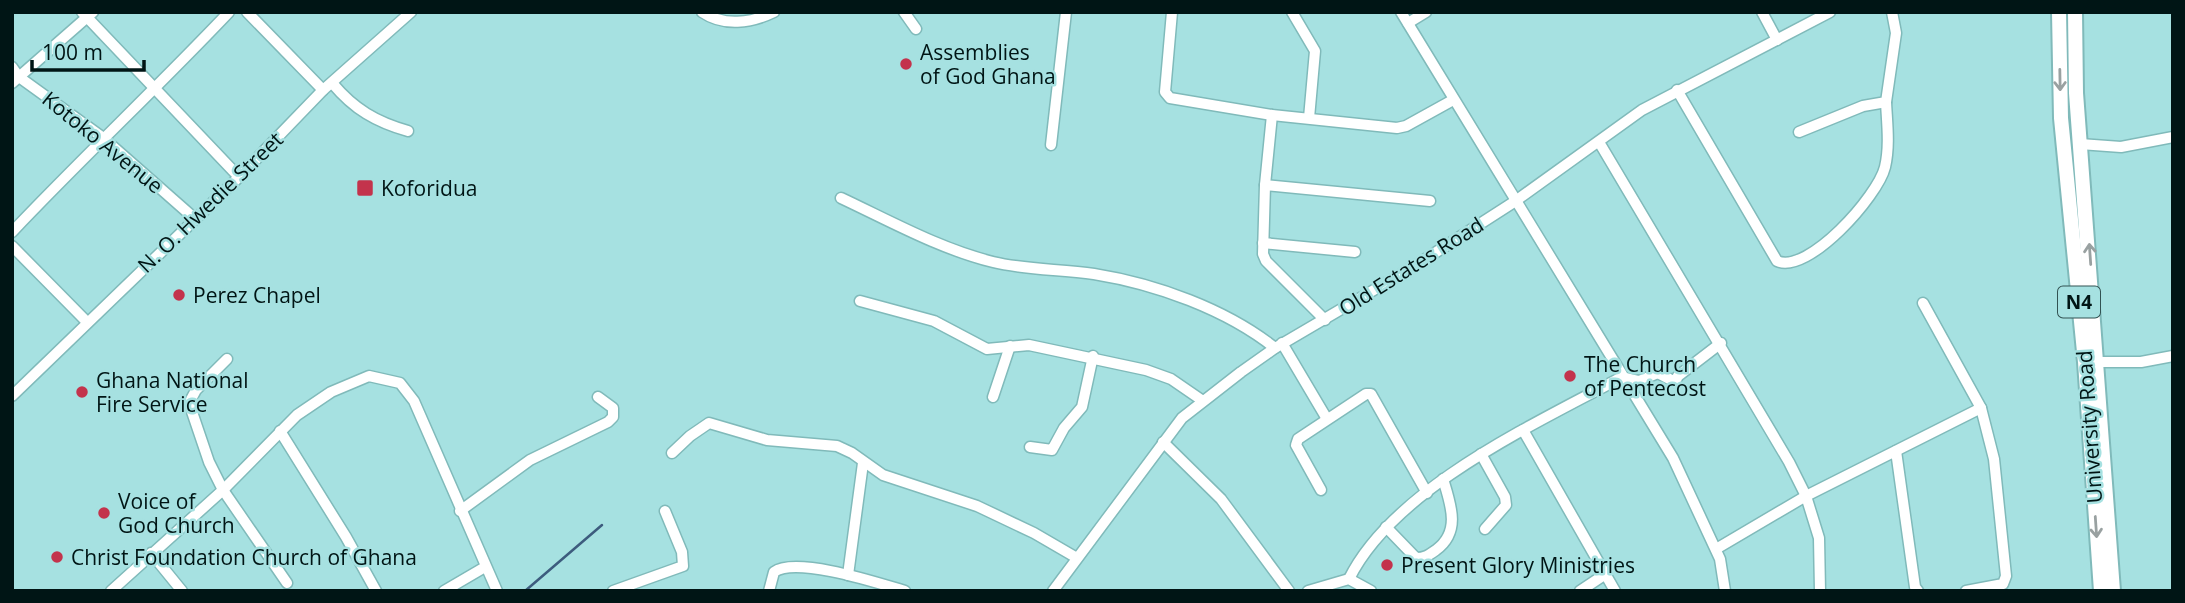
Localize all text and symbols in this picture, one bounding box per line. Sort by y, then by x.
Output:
scale bar [32,28,144,72]
text: 100 m [42,38,103,66]
place label: Assemblies of God Ghana [920,38,1056,90]
marker: Assemblies of God Ghana [898,56,914,72]
one-way arrow [2053,69,2067,92]
street label: Kotoko Avenue [37,85,169,199]
street label: N. O. Hwedie Street [131,125,289,279]
place label: Koforidua [381,174,477,202]
marker: Koforidua [355,178,375,198]
street label: Old Estates Road [1333,210,1489,322]
one-way arrow [2083,243,2096,266]
place label: Perez Chapel [193,281,321,309]
road number: N4 [2058,286,2100,318]
marker: Perez Chapel [171,287,187,303]
place label: The Church of Pentecost [1584,350,1706,402]
street label: University Road [2070,350,2108,504]
place label: Ghana National Fire Service [96,366,249,418]
marker: The Church of Pentecost [1562,368,1578,384]
marker: Ghana National Fire Service [74,384,90,400]
place label: Voice of God Church [118,487,235,539]
marker: Voice of God Church [96,505,112,521]
one-way arrow [2090,515,2103,538]
place label: Christ Foundation Church of Ghana [71,543,417,571]
marker: Christ Foundation Church of Ghana [49,549,65,565]
place label: Present Glory Ministries [1401,551,1635,579]
marker: Present Glory Ministries [1379,557,1395,573]

